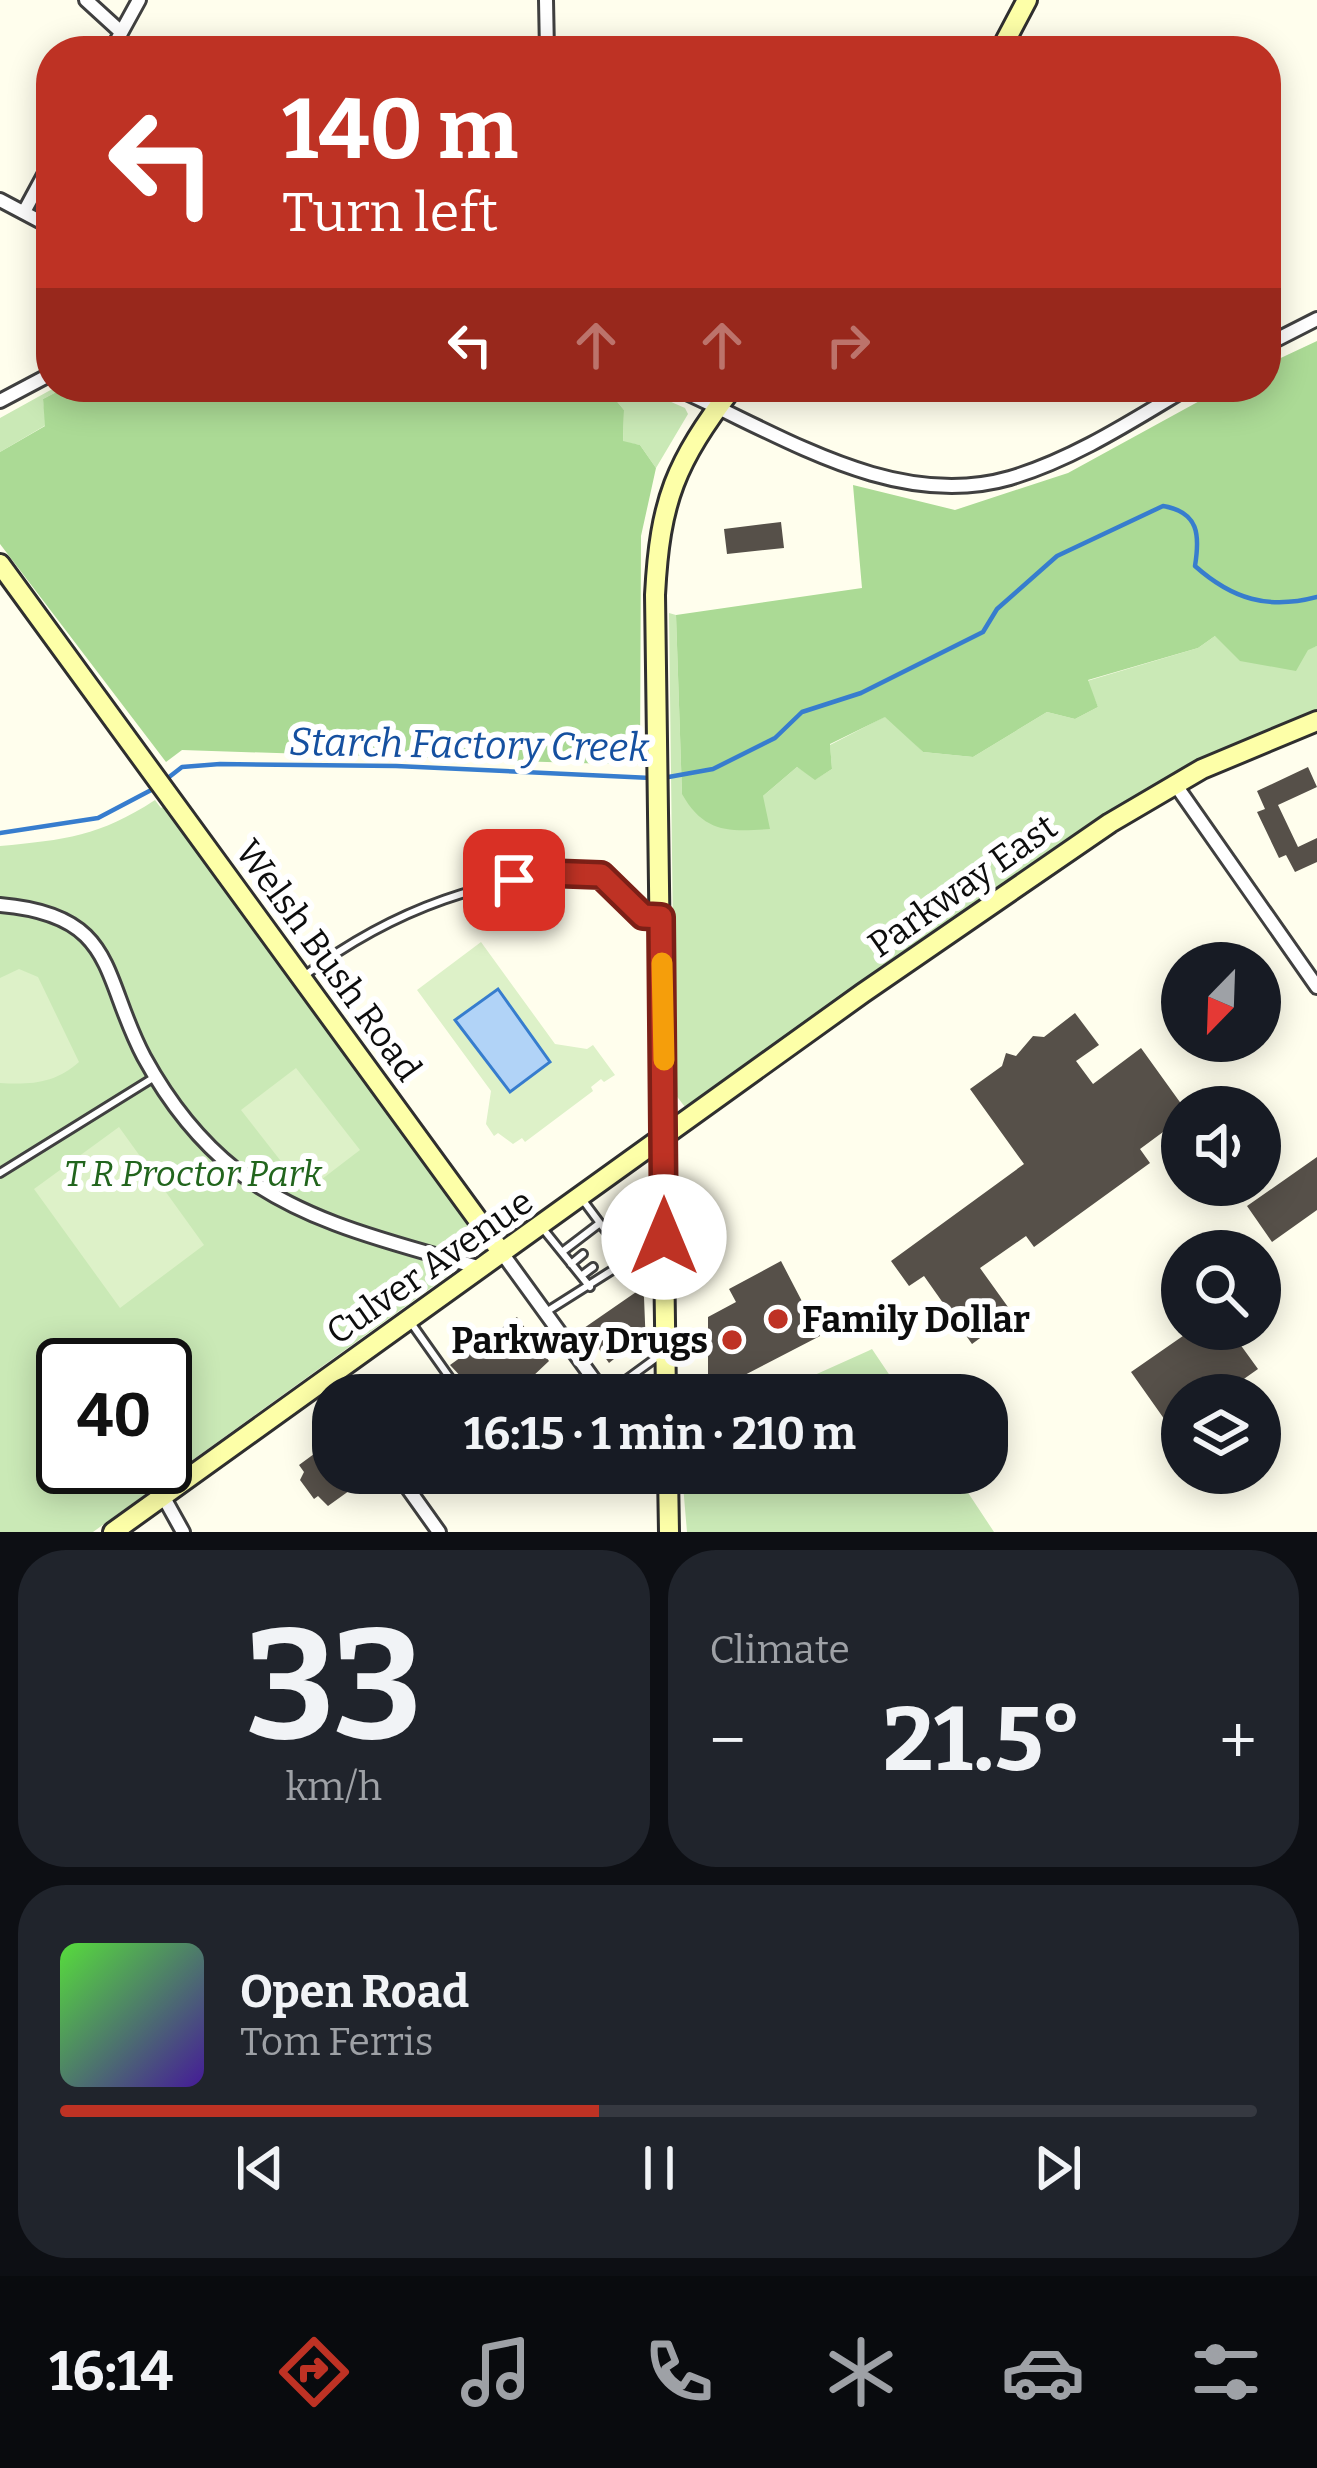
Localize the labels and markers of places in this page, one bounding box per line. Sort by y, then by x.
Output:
pin [463,829,565,931]
place label: Family Dollar [802,1298,1030,1342]
marker: Family Dollar [765,1306,791,1332]
place label: Parkway Drugs [451,1319,708,1363]
marker: Parkway Drugs [719,1327,745,1353]

